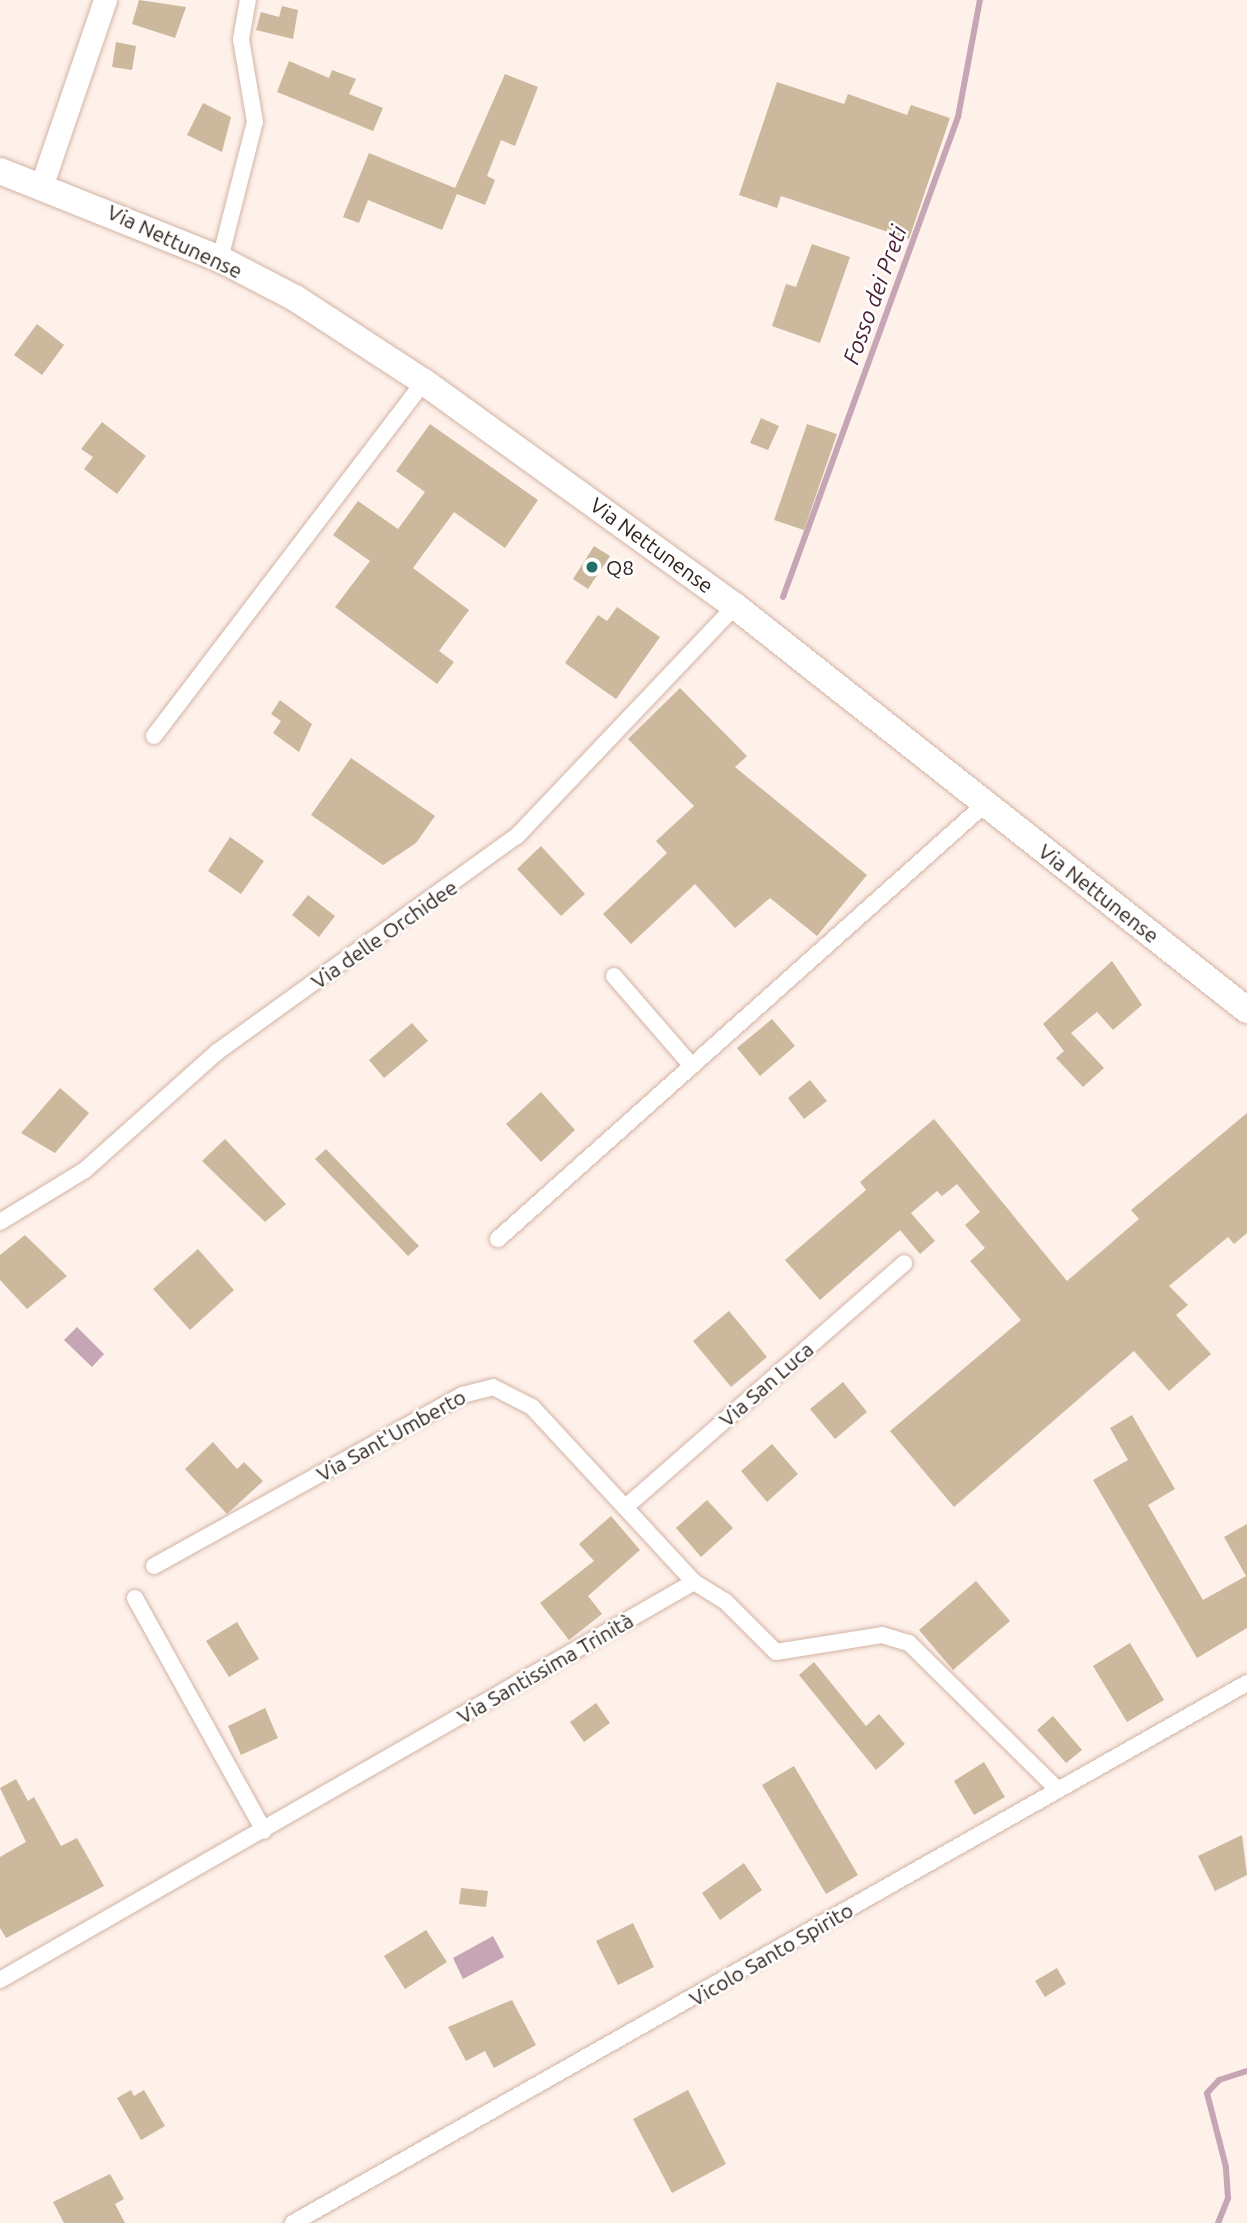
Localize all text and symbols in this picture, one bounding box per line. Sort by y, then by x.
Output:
street label: Via Nettunense [103,199,247,283]
water label: Fosso dei Preti [837,222,913,368]
street label: Via Nettunense [586,492,718,598]
place label: Q8 [606,554,634,580]
marker: Q8 [584,559,600,575]
street label: Via Nettunense [1034,838,1164,948]
street label: Via delle Orchidee [306,874,462,994]
street label: Via San Luca [714,1336,818,1432]
street label: Via Sant'Umberto [312,1384,470,1486]
street label: Via Santissima Trinità [453,1607,637,1729]
street label: Vicolo Santo Spirito [685,1897,857,2011]

